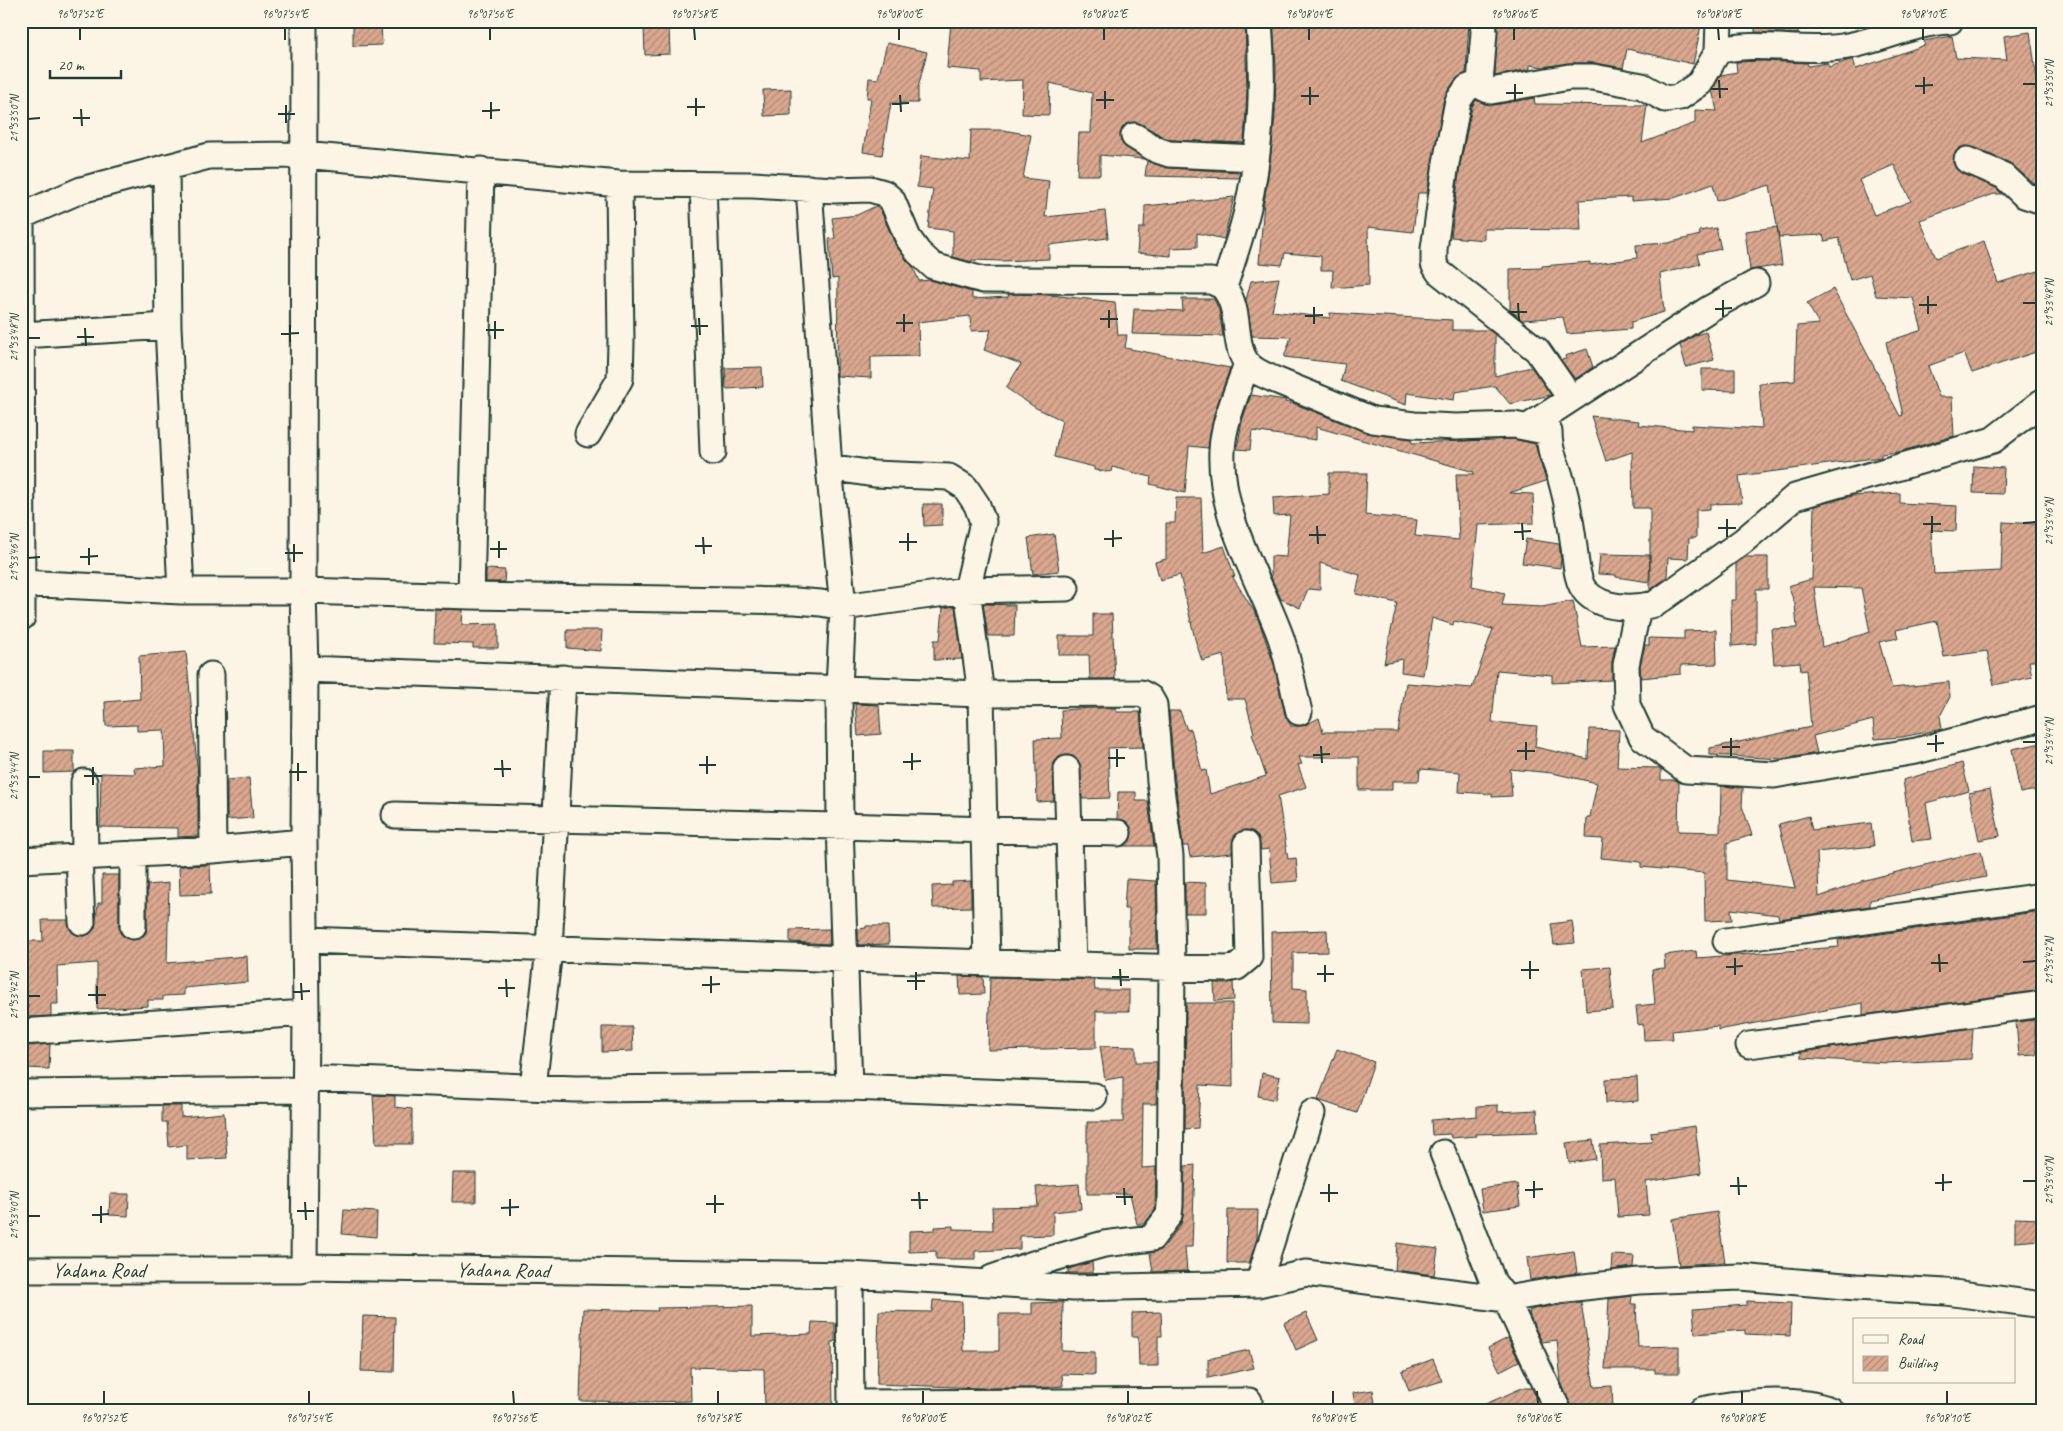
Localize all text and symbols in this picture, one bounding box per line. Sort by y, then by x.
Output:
text: 96°07'52"E [57,6,105,22]
text: 96°07'54"E [262,6,310,22]
text: 96°07'56"E [467,6,515,22]
text: 96°07'58"E [671,6,719,22]
text: 96°08'00"E [876,6,924,22]
text: 96°08'02"E [1081,6,1129,22]
text: 96°08'04"E [1286,6,1334,22]
text: 96°08'06"E [1491,6,1539,22]
text: 96°08'08"E [1695,6,1743,22]
text: 96°08'10"E [1900,6,1948,22]
scale bar [50,48,121,80]
text: 20 m [58,56,85,75]
text: 21°53'50"N [2041,59,2057,108]
text: 21°53'50"N [6,94,22,143]
text: 21°53'48"N [2041,278,2057,327]
text: 21°53'48"N [6,313,22,362]
text: 21°53'46"N [2041,497,2057,546]
text: 21°53'46"N [6,533,22,582]
text: 21°53'44"N [2041,717,2057,766]
text: 21°53'44"N [6,752,22,801]
text: 21°53'42"N [2041,936,2057,985]
text: 21°53'42"N [6,971,22,1020]
text: 21°53'40"N [2041,1156,2057,1205]
text: 21°53'40"N [6,1191,22,1240]
street label: Yadana Road [456,1256,553,1284]
street label: Yadana Road [52,1257,148,1283]
legend [1853,1318,2016,1384]
text: Road [1898,1330,1925,1349]
text: Building [1898,1354,1938,1373]
text: 96°07'52"E [81,1410,129,1426]
text: 96°07'54"E [286,1410,334,1426]
text: 96°07'56"E [491,1410,539,1426]
text: 96°07'58"E [695,1410,743,1426]
text: 96°08'00"E [900,1410,948,1426]
text: 96°08'02"E [1105,1410,1153,1426]
text: 96°08'04"E [1310,1410,1358,1426]
text: 96°08'06"E [1515,1410,1563,1426]
text: 96°08'08"E [1719,1410,1767,1426]
text: 96°08'10"E [1924,1410,1972,1426]

